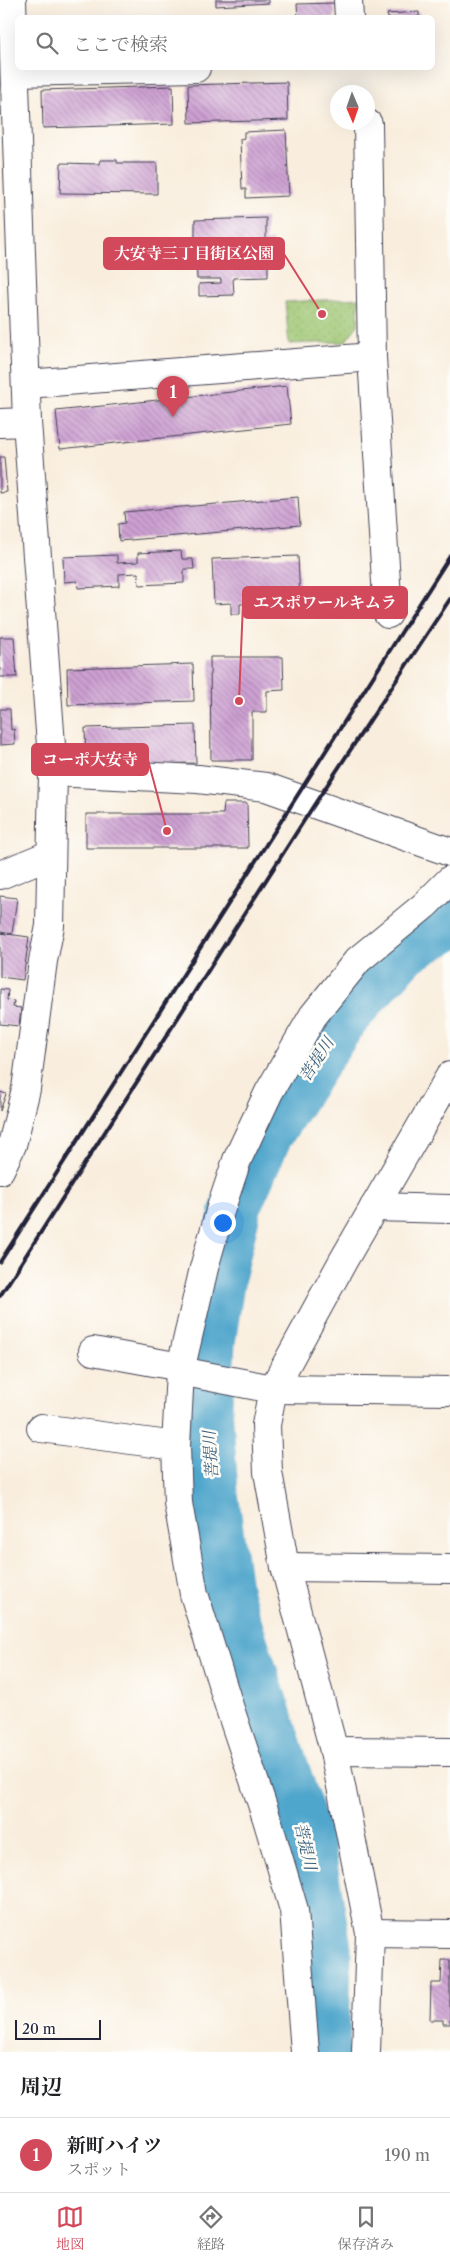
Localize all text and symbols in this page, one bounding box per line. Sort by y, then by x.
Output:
search box [15,15,435,70]
icon: search [33,29,61,57]
text: ここで検索 [73,33,168,56]
north arrow [330,85,375,130]
callout: 大安寺三丁目街区公園 [104,238,284,269]
text: 大安寺三丁目街区公園 [114,243,274,263]
pin: 1 [157,376,189,417]
callout: エスポワールキムラ [243,587,407,618]
text: エスポワールキムラ [253,592,397,612]
callout: コーポ大安寺 [32,744,148,775]
text: コーポ大安寺 [42,749,138,769]
water label: 菩提川 [295,1032,339,1085]
your location [210,1210,236,1236]
water label: 菩提川 [198,1428,222,1480]
water label: 菩提川 [291,1820,322,1874]
scale bar [15,2017,101,2040]
text: 20 m [22,2020,56,2038]
text: 周辺 [20,2074,62,2099]
text: 新町ハイツ [67,2134,162,2157]
text: 1 [32,2145,40,2165]
text: 190 m [385,2145,430,2165]
text: スポット [67,2159,131,2179]
tab: 地図 [56,2203,84,2253]
tab: 経路 [197,2203,225,2253]
tab: 保存済み [338,2203,394,2253]

